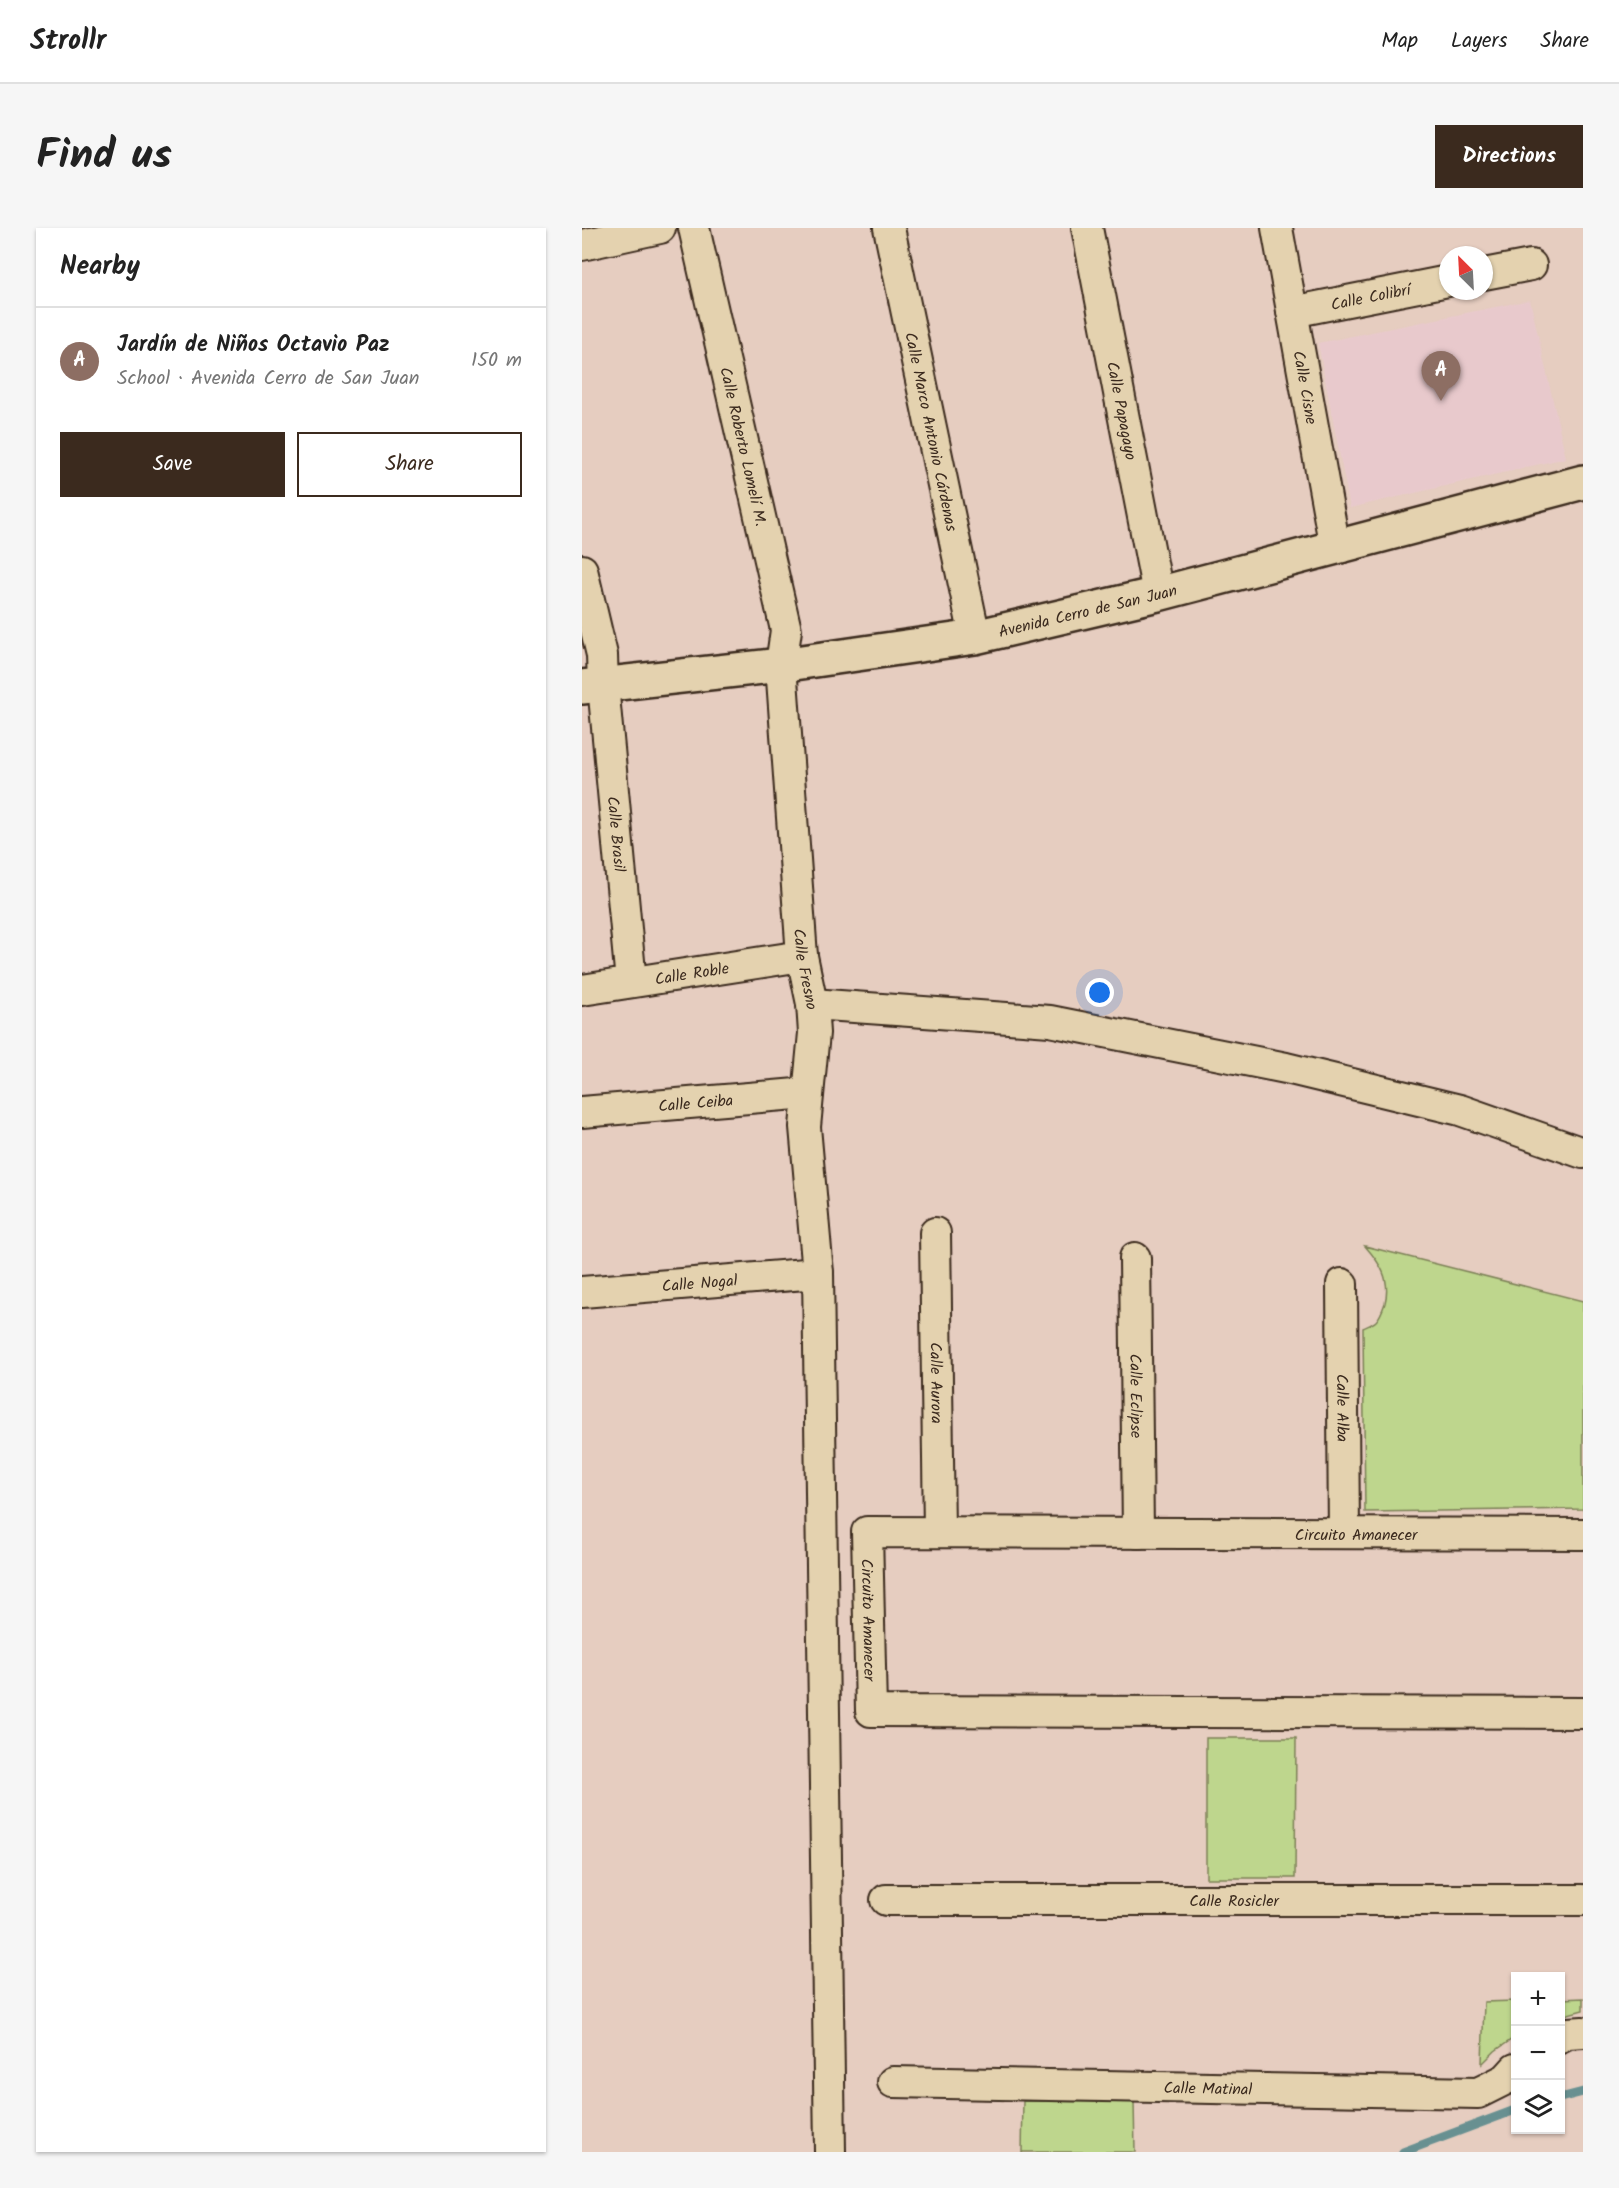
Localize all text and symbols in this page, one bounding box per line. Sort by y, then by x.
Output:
text: Strollr [30,19,106,64]
text: Map [1381,25,1418,58]
text: Layers [1451,25,1507,58]
text: Share [1540,25,1589,58]
text: Find us [36,123,172,190]
button: Directions [1435,125,1583,188]
text: Nearby [60,246,140,288]
north arrow [1439,246,1493,300]
street label: Calle Colibrí [1329,277,1415,318]
text: Jardín de Niños Octavio Paz [117,328,390,363]
street label: Calle Marco Antonio Cárdenas [897,330,963,534]
text: A [73,345,86,377]
text: 150 m [471,345,522,377]
street label: Calle Cisne [1285,349,1323,427]
pin: A [1422,352,1460,401]
street label: Calle Papagayo [1099,359,1143,462]
text: School · Avenida Cerro de San Juan [117,363,419,395]
street label: Calle Roberto Lomelí M. [712,365,773,529]
button: Save [60,432,285,497]
button: Share [297,432,522,497]
street label: Avenida Cerro de San Juan [996,578,1180,645]
street label: Calle Brasil [600,795,632,873]
street label: Calle Fresno [786,928,823,1010]
street label: Calle Roble [653,956,731,993]
your location [1085,978,1114,1007]
street label: Calle Ceiba [657,1088,734,1120]
street label: Calle Nogal [661,1269,739,1300]
street label: Calle Aurora [922,1342,949,1424]
street label: Calle Eclipse [1122,1354,1148,1438]
street label: Calle Alba [1329,1374,1354,1442]
street label: Circuito Amanecer [1295,1523,1419,1548]
street label: Circuito Amanecer [854,1558,881,1683]
street label: Calle Rosicler [1189,1889,1280,1914]
map controls [1511,1972,1565,2134]
button: + [1511,1972,1565,2026]
button: − [1511,2026,1565,2080]
street label: Calle Matinal [1163,2076,1253,2103]
button: layers [1511,2080,1565,2134]

